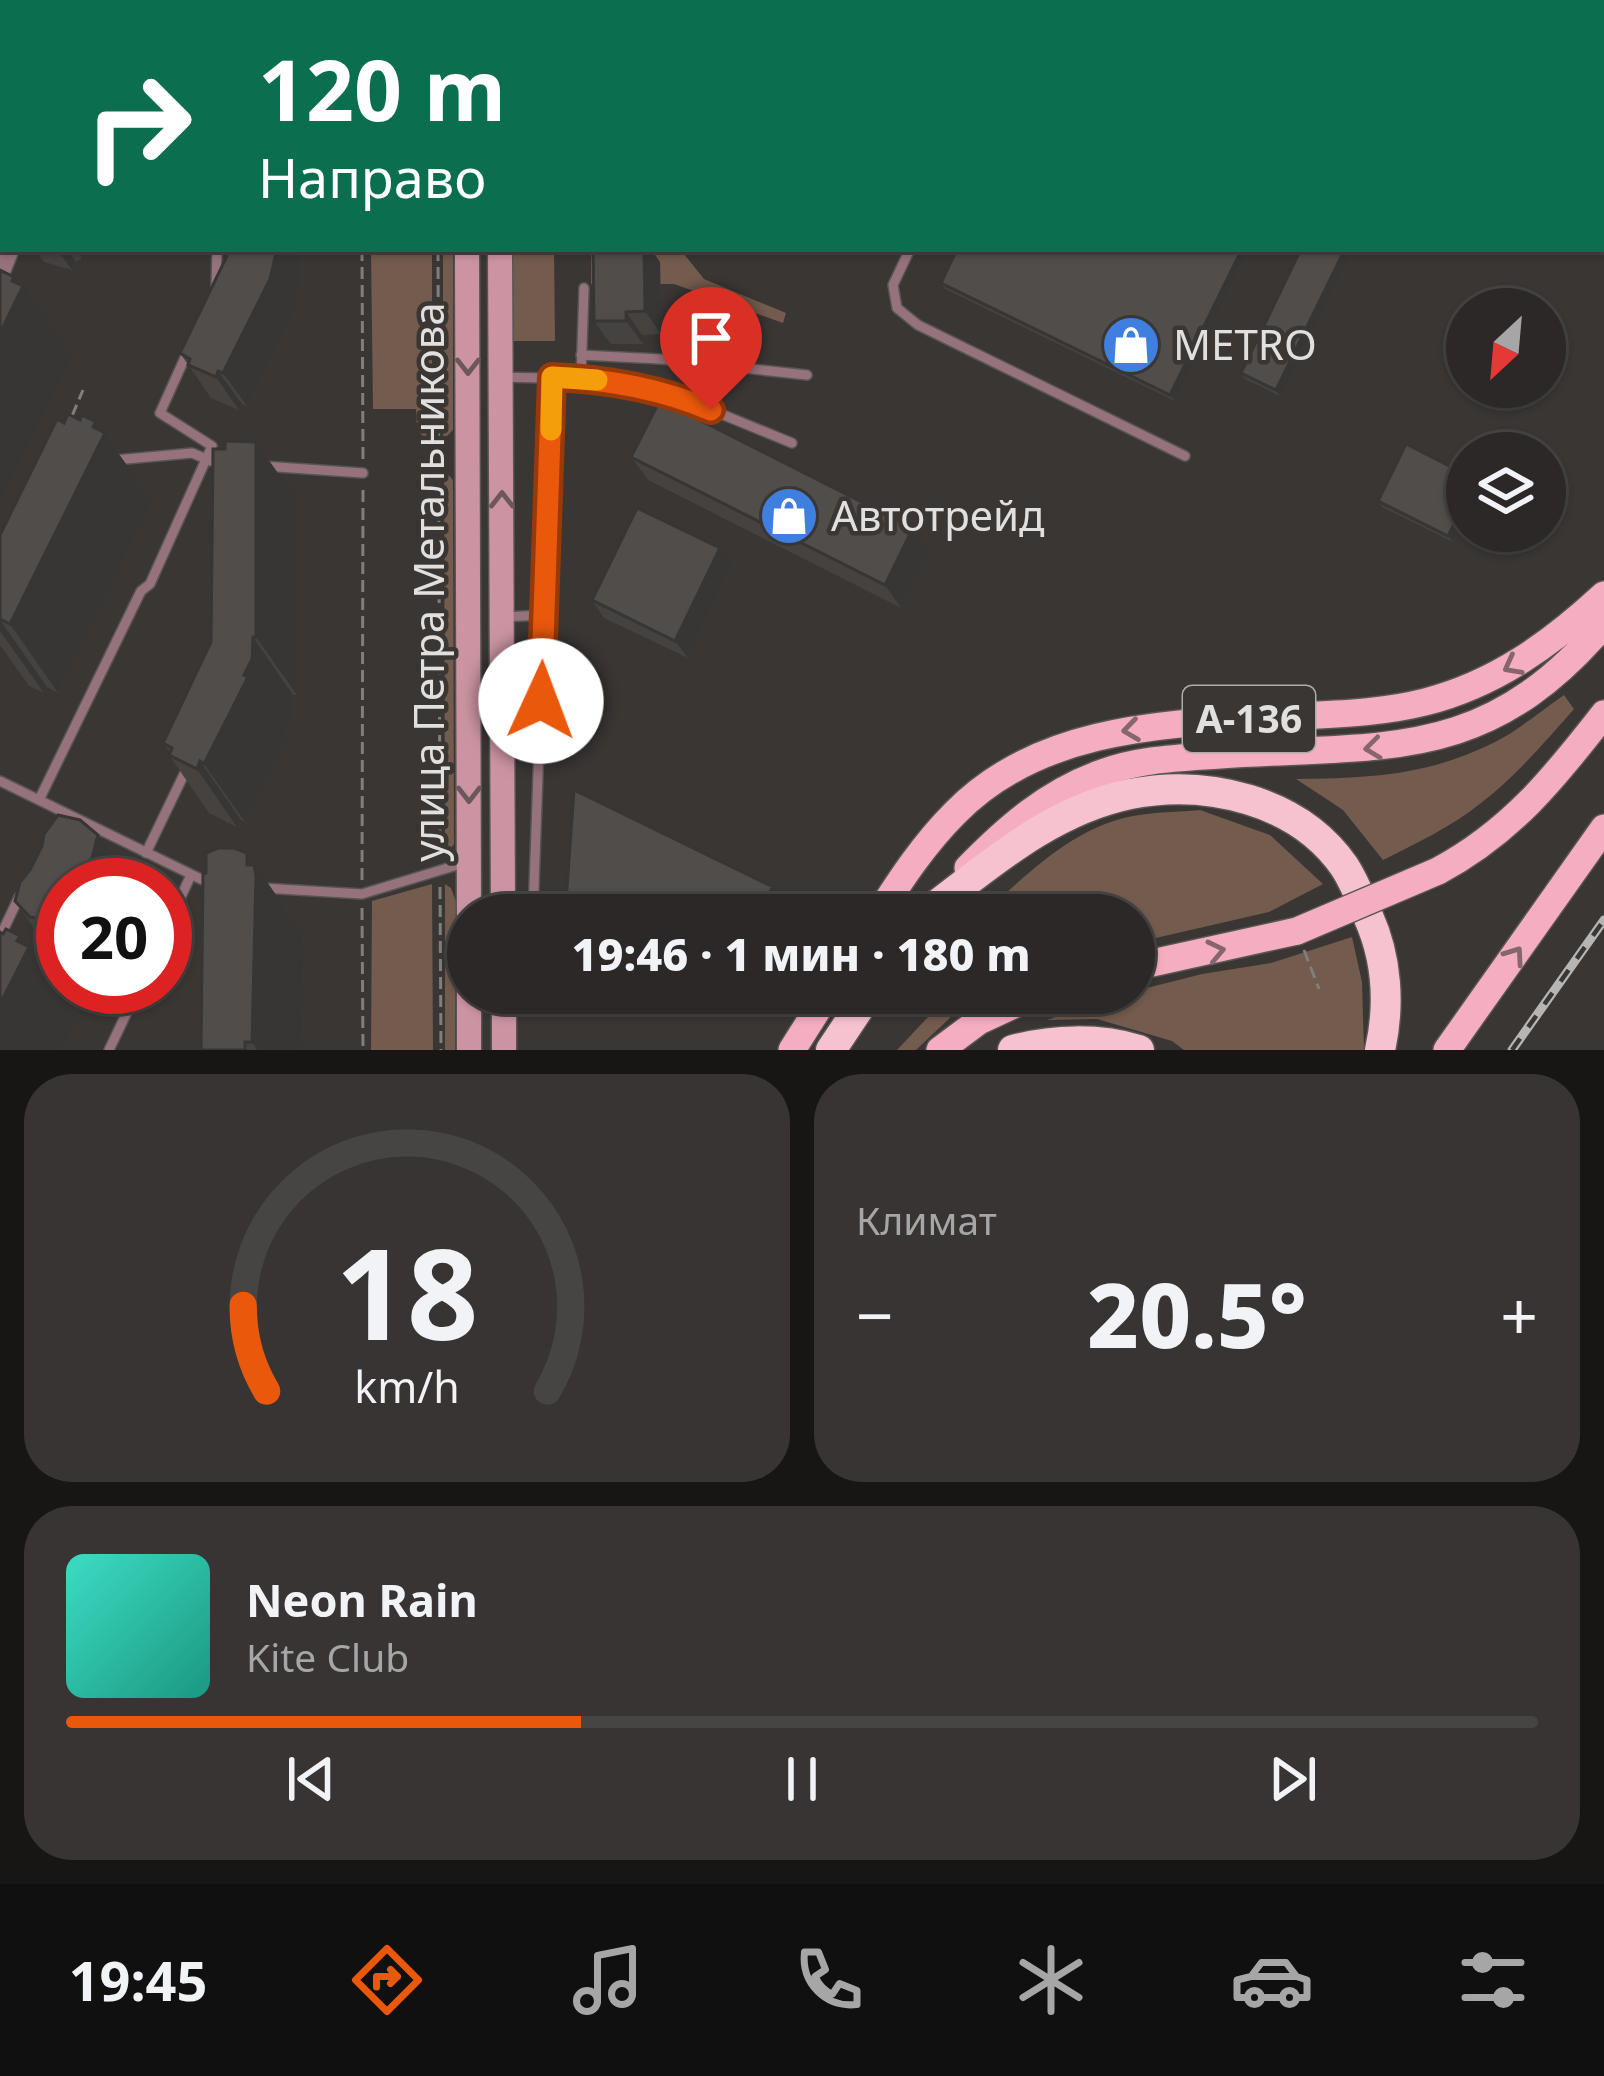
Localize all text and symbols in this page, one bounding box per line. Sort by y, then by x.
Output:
text: 120 m [258,31,506,146]
icon: right [60,48,216,204]
text: Направо [258,140,486,214]
pin [660,287,762,410]
north arrow [1446,288,1566,408]
map controls [1446,288,1566,552]
street label: улица Петра Метальникова [399,302,456,862]
icon: arrive [678,305,744,371]
shop icon: METRO [1100,314,1162,376]
place label: METRO [1173,315,1317,372]
one-way arrow [455,358,481,376]
button: layers [1446,432,1566,552]
shop icon: Автотрейд [758,485,820,547]
place label: Автотрейд [831,486,1045,543]
one-way arrow [489,490,515,508]
position arrow [478,638,604,764]
one-way arrow [1503,652,1524,675]
road number: А-136 [1183,686,1315,752]
one-way arrow [1121,716,1140,742]
one-way arrow [1364,735,1383,760]
one-way arrow [456,786,482,804]
speed limit sign: 20 [36,858,192,1014]
text: 19:46 · 1 мин · 180 m [571,923,1031,984]
one-way arrow [1205,939,1225,964]
one-way arrow [1501,946,1523,968]
text: Климат [856,1193,997,1246]
text: 18 [336,1207,478,1377]
text: 20.5° [1087,1252,1307,1374]
text: − [856,1269,894,1359]
text: + [1500,1269,1538,1359]
text: km/h [354,1357,460,1416]
text: Neon Rain [246,1569,478,1630]
text: Kite Club [246,1630,409,1683]
icon: previous [278,1746,344,1812]
icon: pause [769,1746,835,1812]
icon: next [1260,1746,1326,1812]
icon: directions [345,1938,429,2022]
icon: music [566,1938,650,2022]
icon: phone [787,1938,871,2022]
icon: climate [1009,1938,1093,2022]
icon: car [1230,1938,1314,2022]
icon: filters [1451,1938,1535,2022]
text: 19:45 [69,1943,207,2017]

